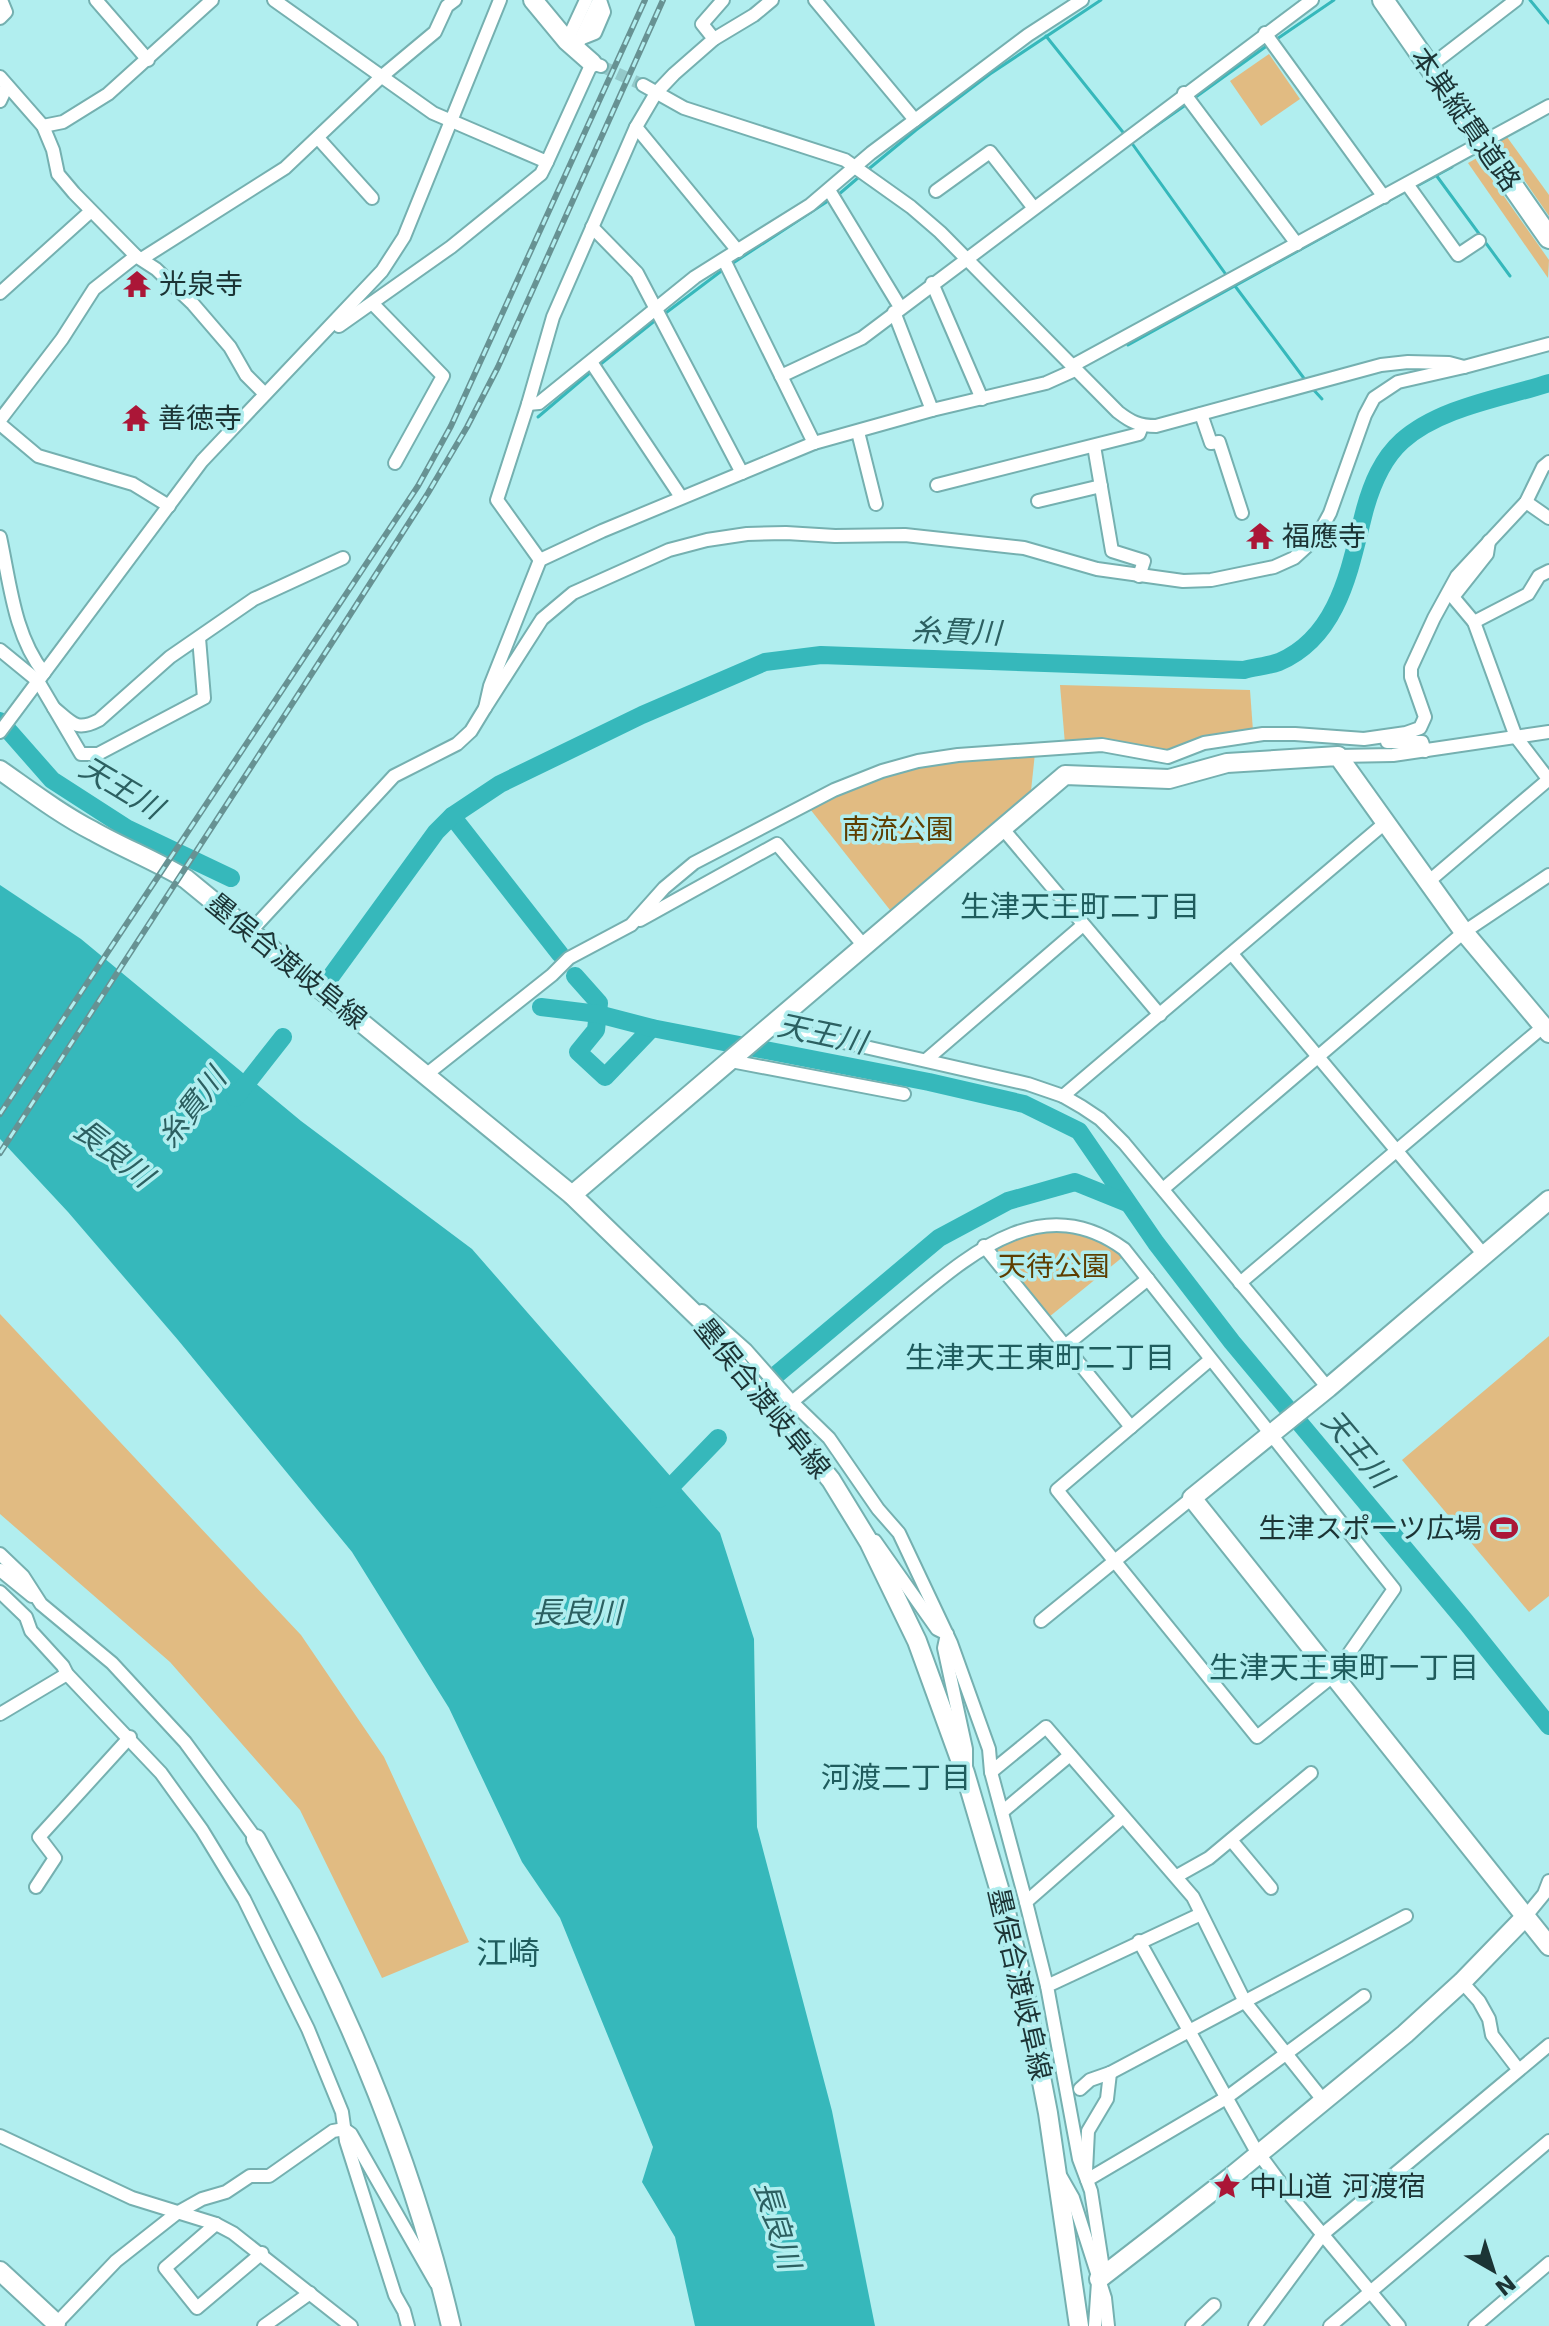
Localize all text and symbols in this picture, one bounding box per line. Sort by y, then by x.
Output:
street label: 本巣縦貫道路 [1404,41,1527,198]
place label: 光泉寺 [159,268,243,301]
temple icon: 光泉寺 [122,269,152,299]
place label: 善徳寺 [158,402,242,435]
temple icon: 善徳寺 [121,403,151,433]
place label: 福應寺 [1282,520,1366,553]
temple icon: 福應寺 [1245,521,1275,551]
water label: 糸貫川 [910,612,1005,651]
water label: 天王川 [74,749,171,827]
park label: 南流公園 [842,813,954,846]
street label: 墨俣合渡岐阜線 [200,887,373,1036]
district label: 生津天王町二丁目 [960,889,1200,924]
water label: 天王川 [774,1007,873,1061]
water label: 糸貫川 [150,1059,235,1154]
water label: 長良川 [67,1111,162,1196]
park label: 天待公園 [998,1250,1110,1283]
street label: 墨俣合渡岐阜線 [688,1312,837,1485]
district label: 生津天王東町二丁目 [905,1340,1175,1375]
water label: 天王川 [1315,1403,1402,1497]
place label: 生津スポーツ広場 [1259,1512,1482,1545]
sports icon: 生津スポーツ広場 [1489,1513,1519,1543]
water label: 長良川 [532,1595,625,1630]
district label: 生津天王東町一丁目 [1209,1650,1479,1685]
district label: 河渡二丁目 [821,1760,971,1795]
street label: 墨俣合渡岐阜線 [981,1885,1058,2083]
district label: 江崎 [476,1934,540,1972]
place label: 中山道 河渡宿 [1249,2170,1426,2203]
place icon: 中山道 河渡宿 [1212,2171,1242,2201]
water label: 長良川 [748,2177,808,2276]
north arrow [1453,2230,1533,2310]
text: N [1490,2270,1520,2301]

